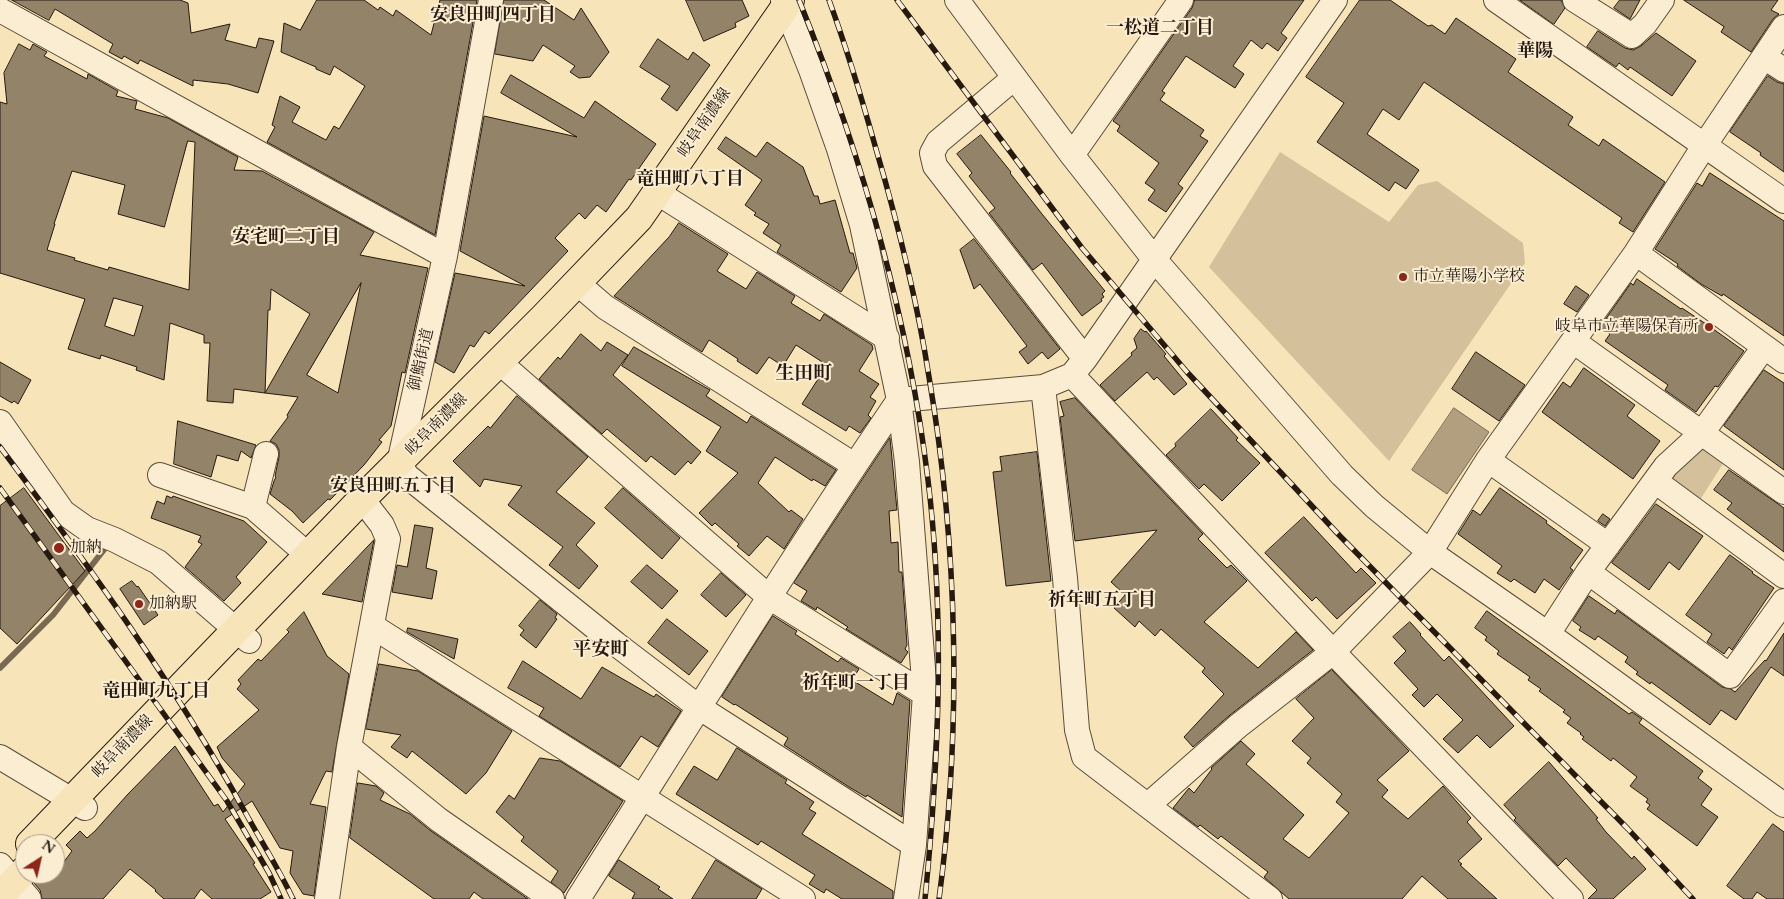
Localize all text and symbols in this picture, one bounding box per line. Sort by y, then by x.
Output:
district label: 安良田町四丁目 [430,5,556,27]
district label: 一松道二丁目 [1106,18,1214,40]
district label: 華陽 [1517,41,1553,63]
street label: 岐阜南濃線 [674,85,736,161]
district label: 竜田町八丁目 [636,169,744,191]
district label: 安宅町二丁目 [232,227,340,249]
place label: 市立華陽小学校 [1413,267,1525,287]
marker: 市立華陽小学校 [1397,271,1409,283]
place label: 岐阜市立華陽保育所 [1555,317,1699,337]
marker: 岐阜市立華陽保育所 [1703,321,1715,333]
street label: 御鮨街道 [405,327,439,393]
district label: 生田町 [776,364,832,386]
street label: 岐阜南濃線 [402,390,472,460]
district label: 安良田町五丁目 [330,476,456,498]
place label: 加納 [70,538,102,558]
marker: 加納 [52,541,66,555]
district label: 祈年町五丁目 [1048,590,1156,612]
place label: 加納駅 [149,594,197,614]
marker: 加納駅 [133,598,145,610]
district label: 平安町 [573,640,629,662]
district label: 祈年町一丁目 [802,673,910,695]
district label: 竜田町九丁目 [102,681,210,703]
street label: 岐阜南濃線 [88,712,158,782]
north arrow [15,834,65,884]
text: N [38,836,59,858]

